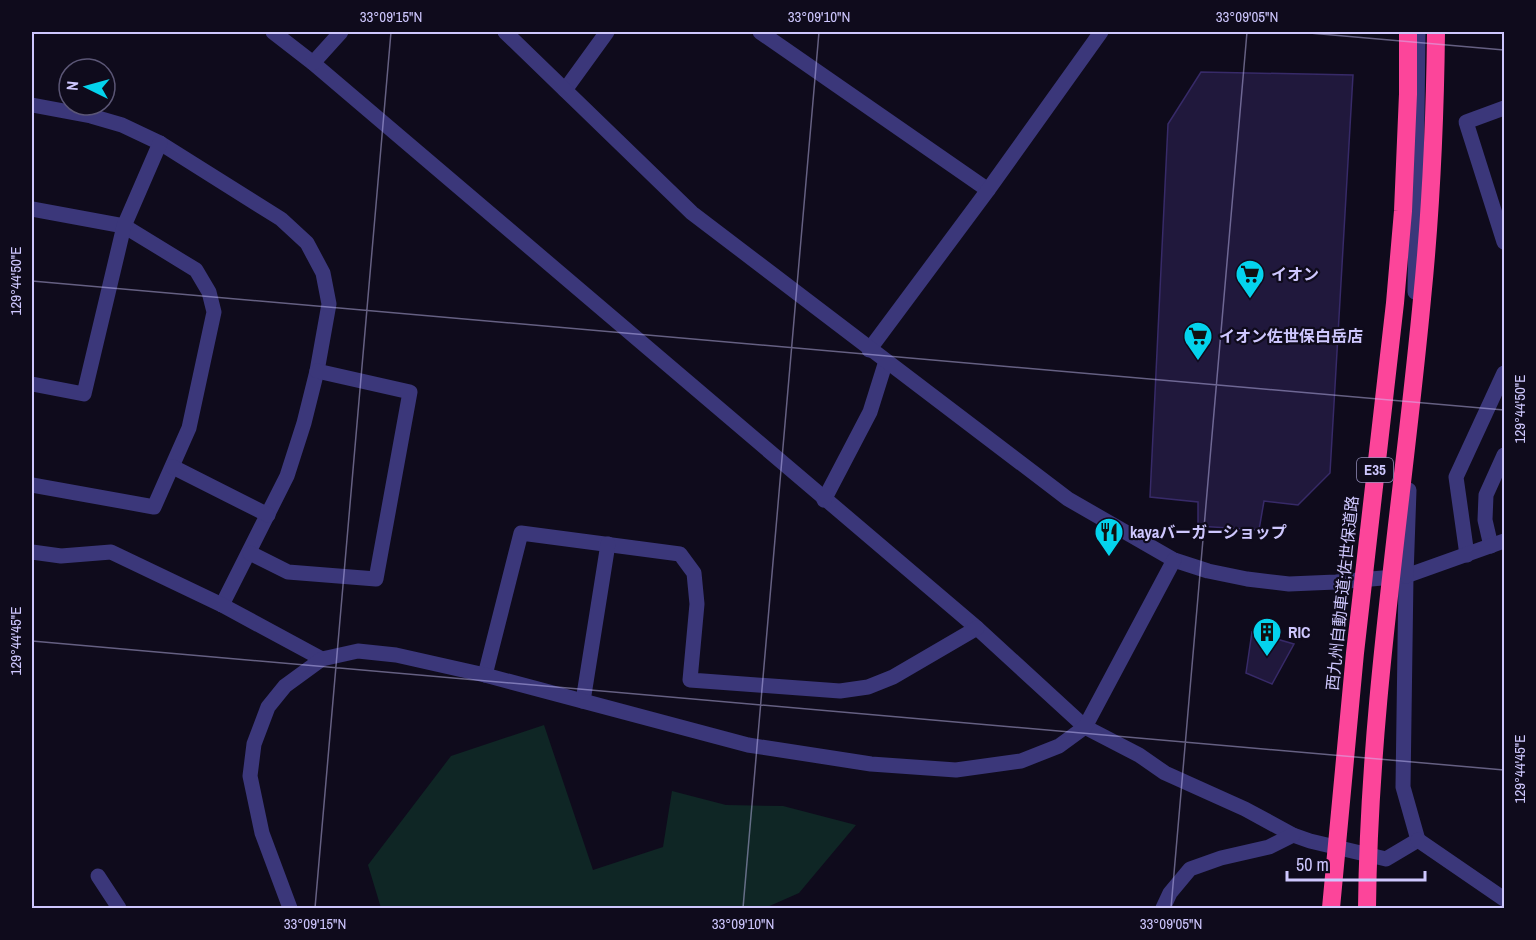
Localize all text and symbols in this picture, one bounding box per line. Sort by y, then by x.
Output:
text: 33°09'15"N [360,6,422,27]
text: 33°09'10"N [788,6,850,27]
text: 33°09'05"N [1216,6,1278,27]
north arrow [57,57,117,117]
text: N [61,80,83,91]
text: 129°44'50"E [5,247,26,315]
supermarket icon: イオン [1234,258,1266,300]
place label: イオン [1271,263,1319,285]
supermarket icon: イオン佐世保白岳店 [1182,320,1214,362]
place label: イオン佐世保白岳店 [1219,325,1363,347]
text: 129°44'50"E [1509,375,1530,443]
road number: E35 [1357,458,1393,482]
street label: 西九州自動車道;佐世保道路 [1321,495,1363,691]
restaurant icon: kayaバーガーショップ [1093,516,1125,558]
place label: kayaバーガーショップ [1130,521,1287,543]
text: 129°44'45"E [5,607,26,675]
building icon: RIC [1251,616,1283,658]
place label: RIC [1288,621,1311,643]
text: 129°44'45"E [1509,735,1530,803]
scale bar [1287,844,1425,882]
text: 50 m [1296,852,1329,877]
text: 33°09'15"N [284,913,346,934]
text: 33°09'10"N [712,913,774,934]
text: 33°09'05"N [1140,913,1202,934]

